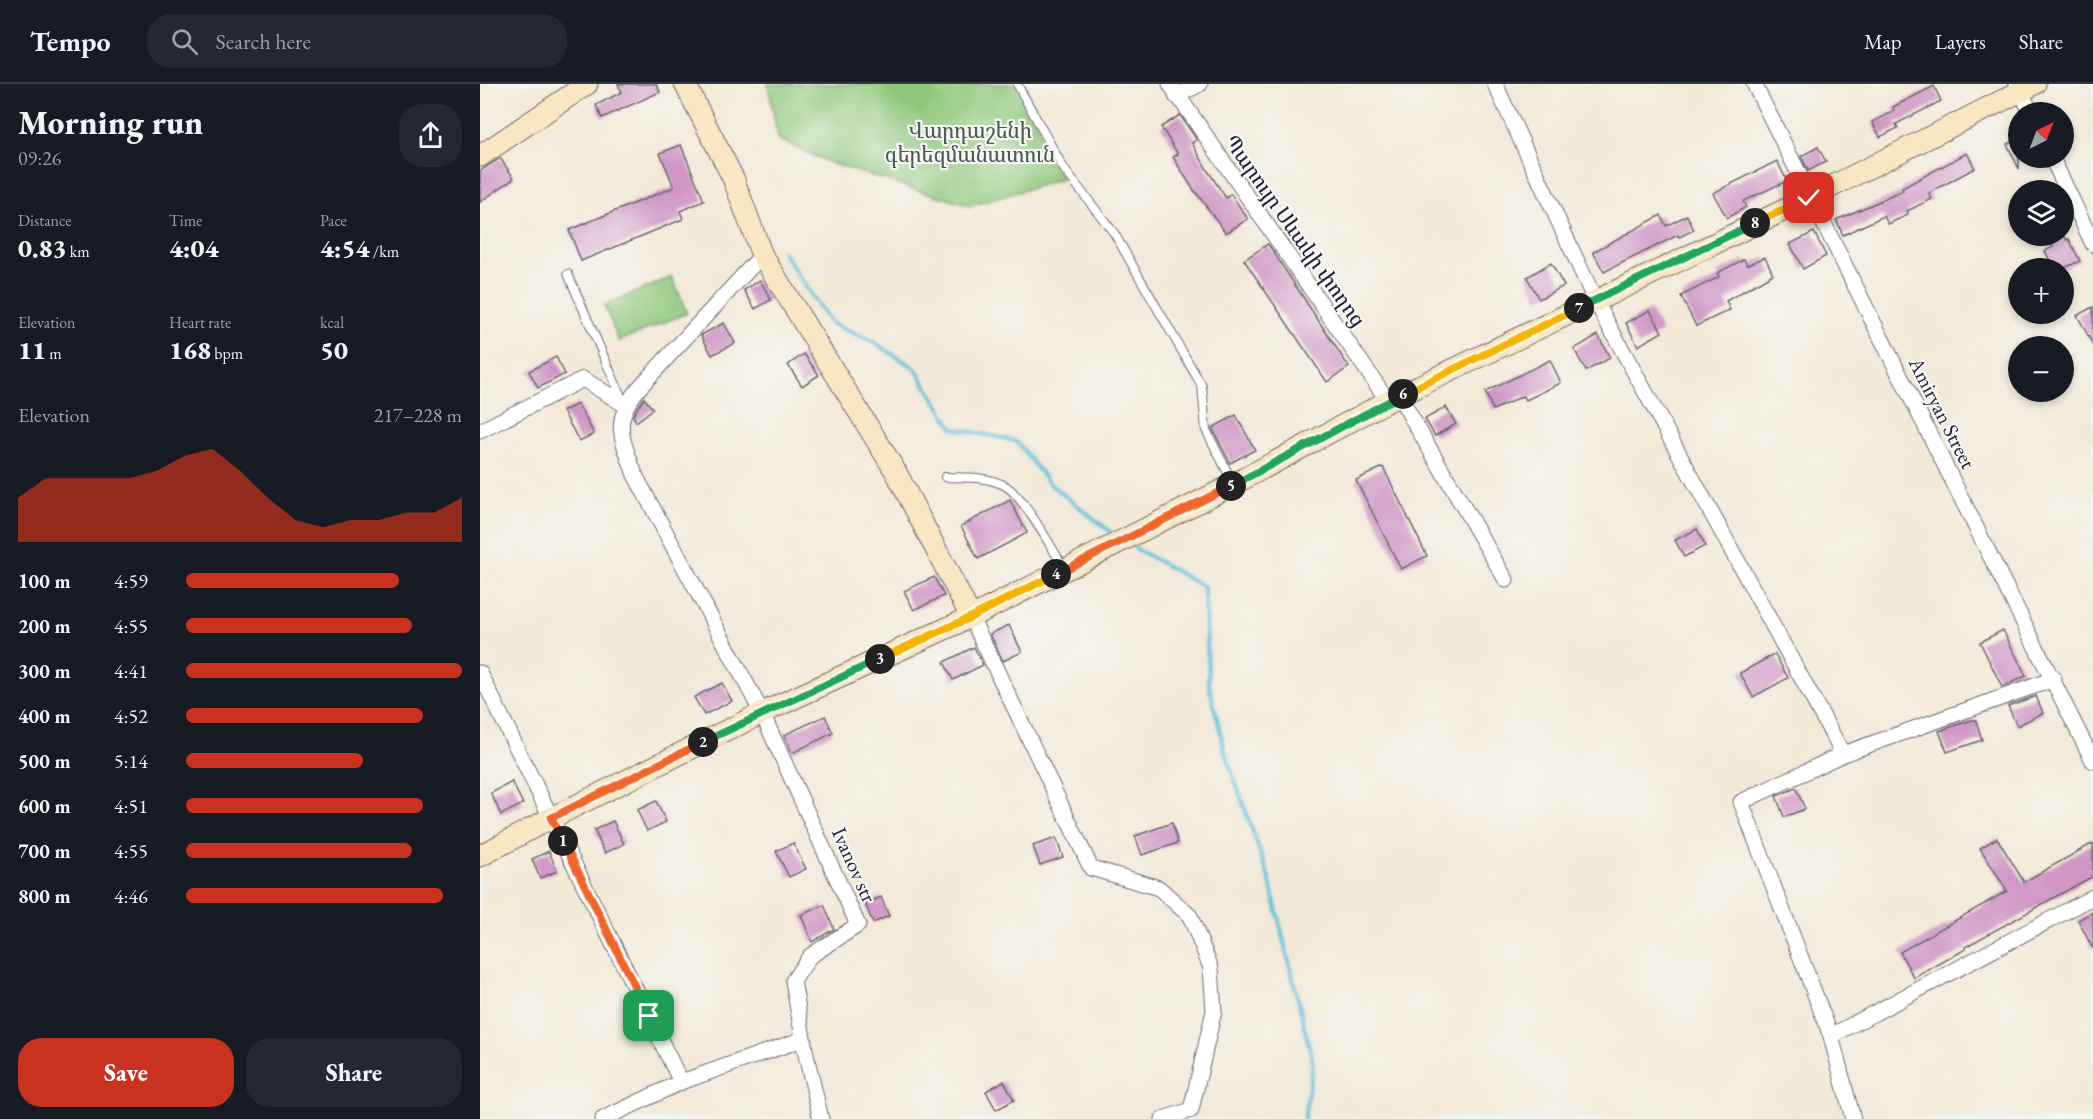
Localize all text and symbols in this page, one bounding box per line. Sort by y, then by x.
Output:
search box [147,14,567,68]
text: Tempo [30,23,111,59]
icon: search [168,25,201,58]
text: Search here [216,27,311,56]
text: Map [1864,28,1902,55]
text: Layers [1935,28,1986,55]
text: Share [2019,28,2063,55]
text: Morning run [18,101,203,144]
north arrow [2008,102,2074,168]
map controls [2008,102,2074,402]
button: share [399,104,462,167]
park label: Վարդաշենի գերեզմանատուն [885,117,1055,168]
street label: Պարույր Սևակի փողոց [1219,129,1372,332]
text: 09:26 [18,145,61,171]
pin [1783,172,1834,223]
button: layers [2008,180,2074,246]
icon: check [1792,181,1825,214]
pin: 8 [1740,208,1770,238]
text: Distance [18,210,71,231]
text: Time [169,210,202,231]
text: Pace [320,210,347,231]
text: 8 [1751,212,1759,233]
text: 0.83 [18,231,67,265]
text: 4:04 [169,231,219,265]
text: 4:54 [320,231,370,265]
text: km [67,241,90,262]
text: /km [370,241,399,262]
button: + [2008,258,2074,324]
pin: 7 [1564,293,1594,323]
text: 7 [1575,297,1583,318]
text: Elevation [18,312,76,333]
text: Heart rate [169,312,231,333]
text: kcal [320,312,344,333]
text: 11 [18,333,46,367]
text: 168 [169,333,211,367]
text: 50 [320,333,348,367]
button: − [2008,336,2074,402]
text: m [46,343,62,364]
text: bpm [211,343,243,364]
street label: Amiryan Street [1902,352,1982,473]
pin: 6 [1388,379,1418,409]
text: 6 [1399,383,1407,404]
text: Elevation [18,402,90,428]
text: 217–228 m [374,402,462,428]
pin: 5 [1216,471,1246,501]
text: 5 [1227,475,1235,496]
pin: 4 [1041,559,1071,589]
text: 4 [1052,563,1060,584]
text: 100 m [18,568,71,594]
text: 4:59 [114,568,148,594]
text: 200 m [18,613,71,639]
text: 4:55 [114,613,148,639]
pin: 3 [865,644,895,674]
text: 3 [876,648,884,669]
text: 300 m [18,658,71,684]
text: 4:41 [114,658,148,684]
text: 400 m [18,703,71,729]
text: 4:52 [114,703,148,729]
pin: 2 [688,727,718,757]
text: 2 [699,731,707,752]
text: 500 m [18,748,71,774]
text: 5:14 [114,748,148,774]
text: 600 m [18,793,71,819]
text: 4:51 [114,793,148,819]
street label: Ivanov str [826,823,883,907]
pin: 1 [548,826,578,856]
text: 1 [559,830,567,851]
text: 700 m [18,838,71,864]
text: 4:55 [114,838,148,864]
text: 800 m [18,883,71,909]
text: 4:46 [114,883,148,909]
pin [623,990,674,1041]
icon: arrive [632,999,665,1032]
button: Save [18,1038,234,1107]
button: Share [246,1038,462,1107]

